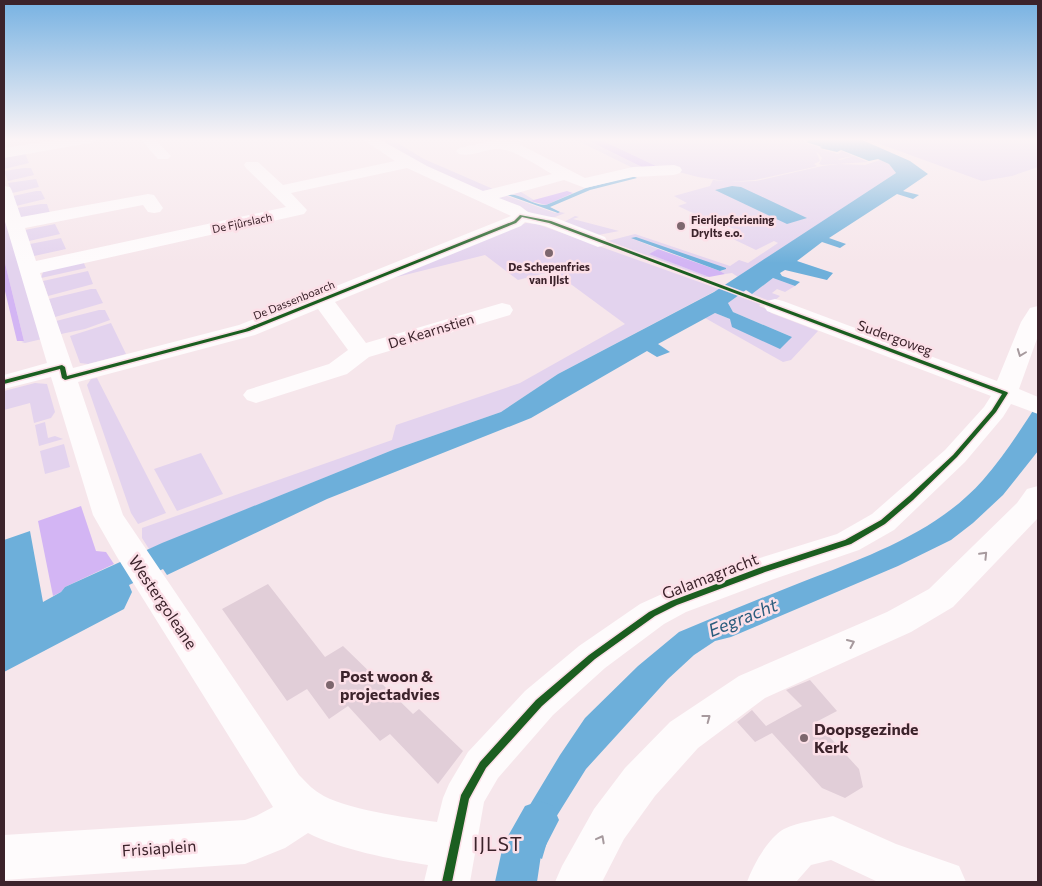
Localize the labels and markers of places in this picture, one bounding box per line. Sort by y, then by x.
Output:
place label: Fierljepferiening Drylts e.o. [691,213,774,239]
marker: Fierljepferiening Drylts e.o. [675,220,687,232]
marker: De Schepenfries van IJlst [543,247,555,259]
place label: De Schepenfries van IJlst [508,260,590,287]
place label: Post woon & projectadvies [340,666,440,703]
marker: Post woon & projectadvies [324,679,336,691]
place label: Doopsgezinde Kerk [814,719,918,756]
marker: Doopsgezinde Kerk [798,732,810,744]

